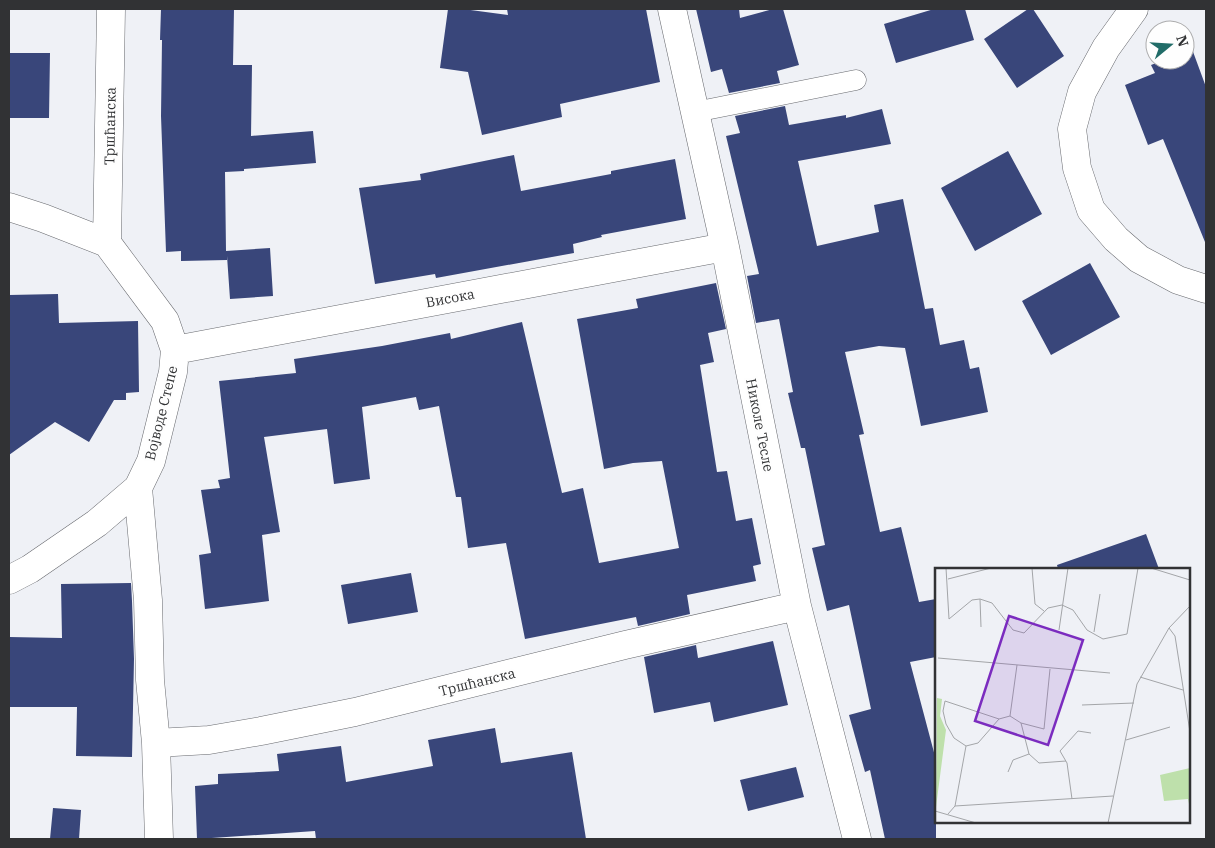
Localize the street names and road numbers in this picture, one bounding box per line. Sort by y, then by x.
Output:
street label: Тршћанска [100,86,120,165]
street label: Висока [424,284,476,312]
street label: Војводе Степе [141,364,181,462]
street label: Николе Тесле [742,377,778,473]
street label: Тршћанска [437,664,517,700]

